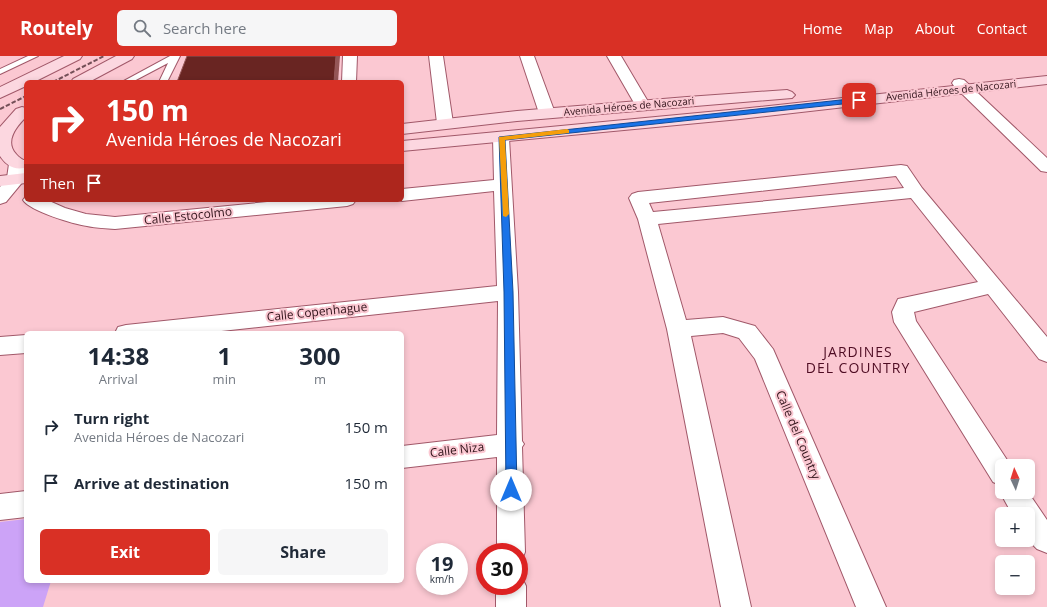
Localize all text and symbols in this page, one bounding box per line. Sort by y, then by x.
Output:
search box [117,10,397,46]
text: Routely [20,15,93,41]
icon: search [131,17,153,39]
text: Search here [163,18,246,38]
text: Home [803,19,842,38]
text: Map [864,19,893,38]
text: About [915,19,955,38]
text: Contact [977,19,1027,38]
street label: Avenida Héroes de Nacozari [885,76,1017,104]
pin [842,83,876,117]
icon: arrive [848,89,870,111]
text: 150 m [106,91,189,129]
street label: Avenida Héroes de Nacozari [563,93,695,119]
icon: right [40,96,92,148]
text: Avenida Héroes de Nacozari [106,127,342,151]
icon: arrive [83,172,105,194]
text: Then [40,173,75,193]
street label: Calle Estocolmo [143,202,233,229]
street label: Calle Copenhague [266,298,368,325]
text: 14:38 [87,339,149,372]
text: 1 [217,339,231,372]
text: 300 [299,339,341,372]
district label: JARDINES DEL COUNTRY [806,342,910,377]
text: Arrival [99,370,138,388]
text: min [213,370,236,388]
text: m [314,370,326,388]
street label: Calle del Country [772,388,825,483]
text: Turn right [74,408,149,428]
icon: right [40,416,62,438]
text: 150 m [344,417,388,437]
text: Avenida Héroes de Nacozari [74,428,244,446]
street label: Calle Niza [429,438,485,461]
north arrow [995,459,1035,499]
map controls [995,459,1035,595]
position arrow [490,469,532,511]
icon: arrive [40,472,62,494]
text: Arrive at destination [74,473,229,493]
text: 150 m [344,473,388,493]
button: + [995,507,1035,547]
button: Exit [40,529,210,575]
button: Share [218,529,388,575]
speed limit sign: 30 [476,543,528,595]
text: 19 [431,550,453,577]
button: − [995,555,1035,595]
text: km/h [430,572,454,586]

